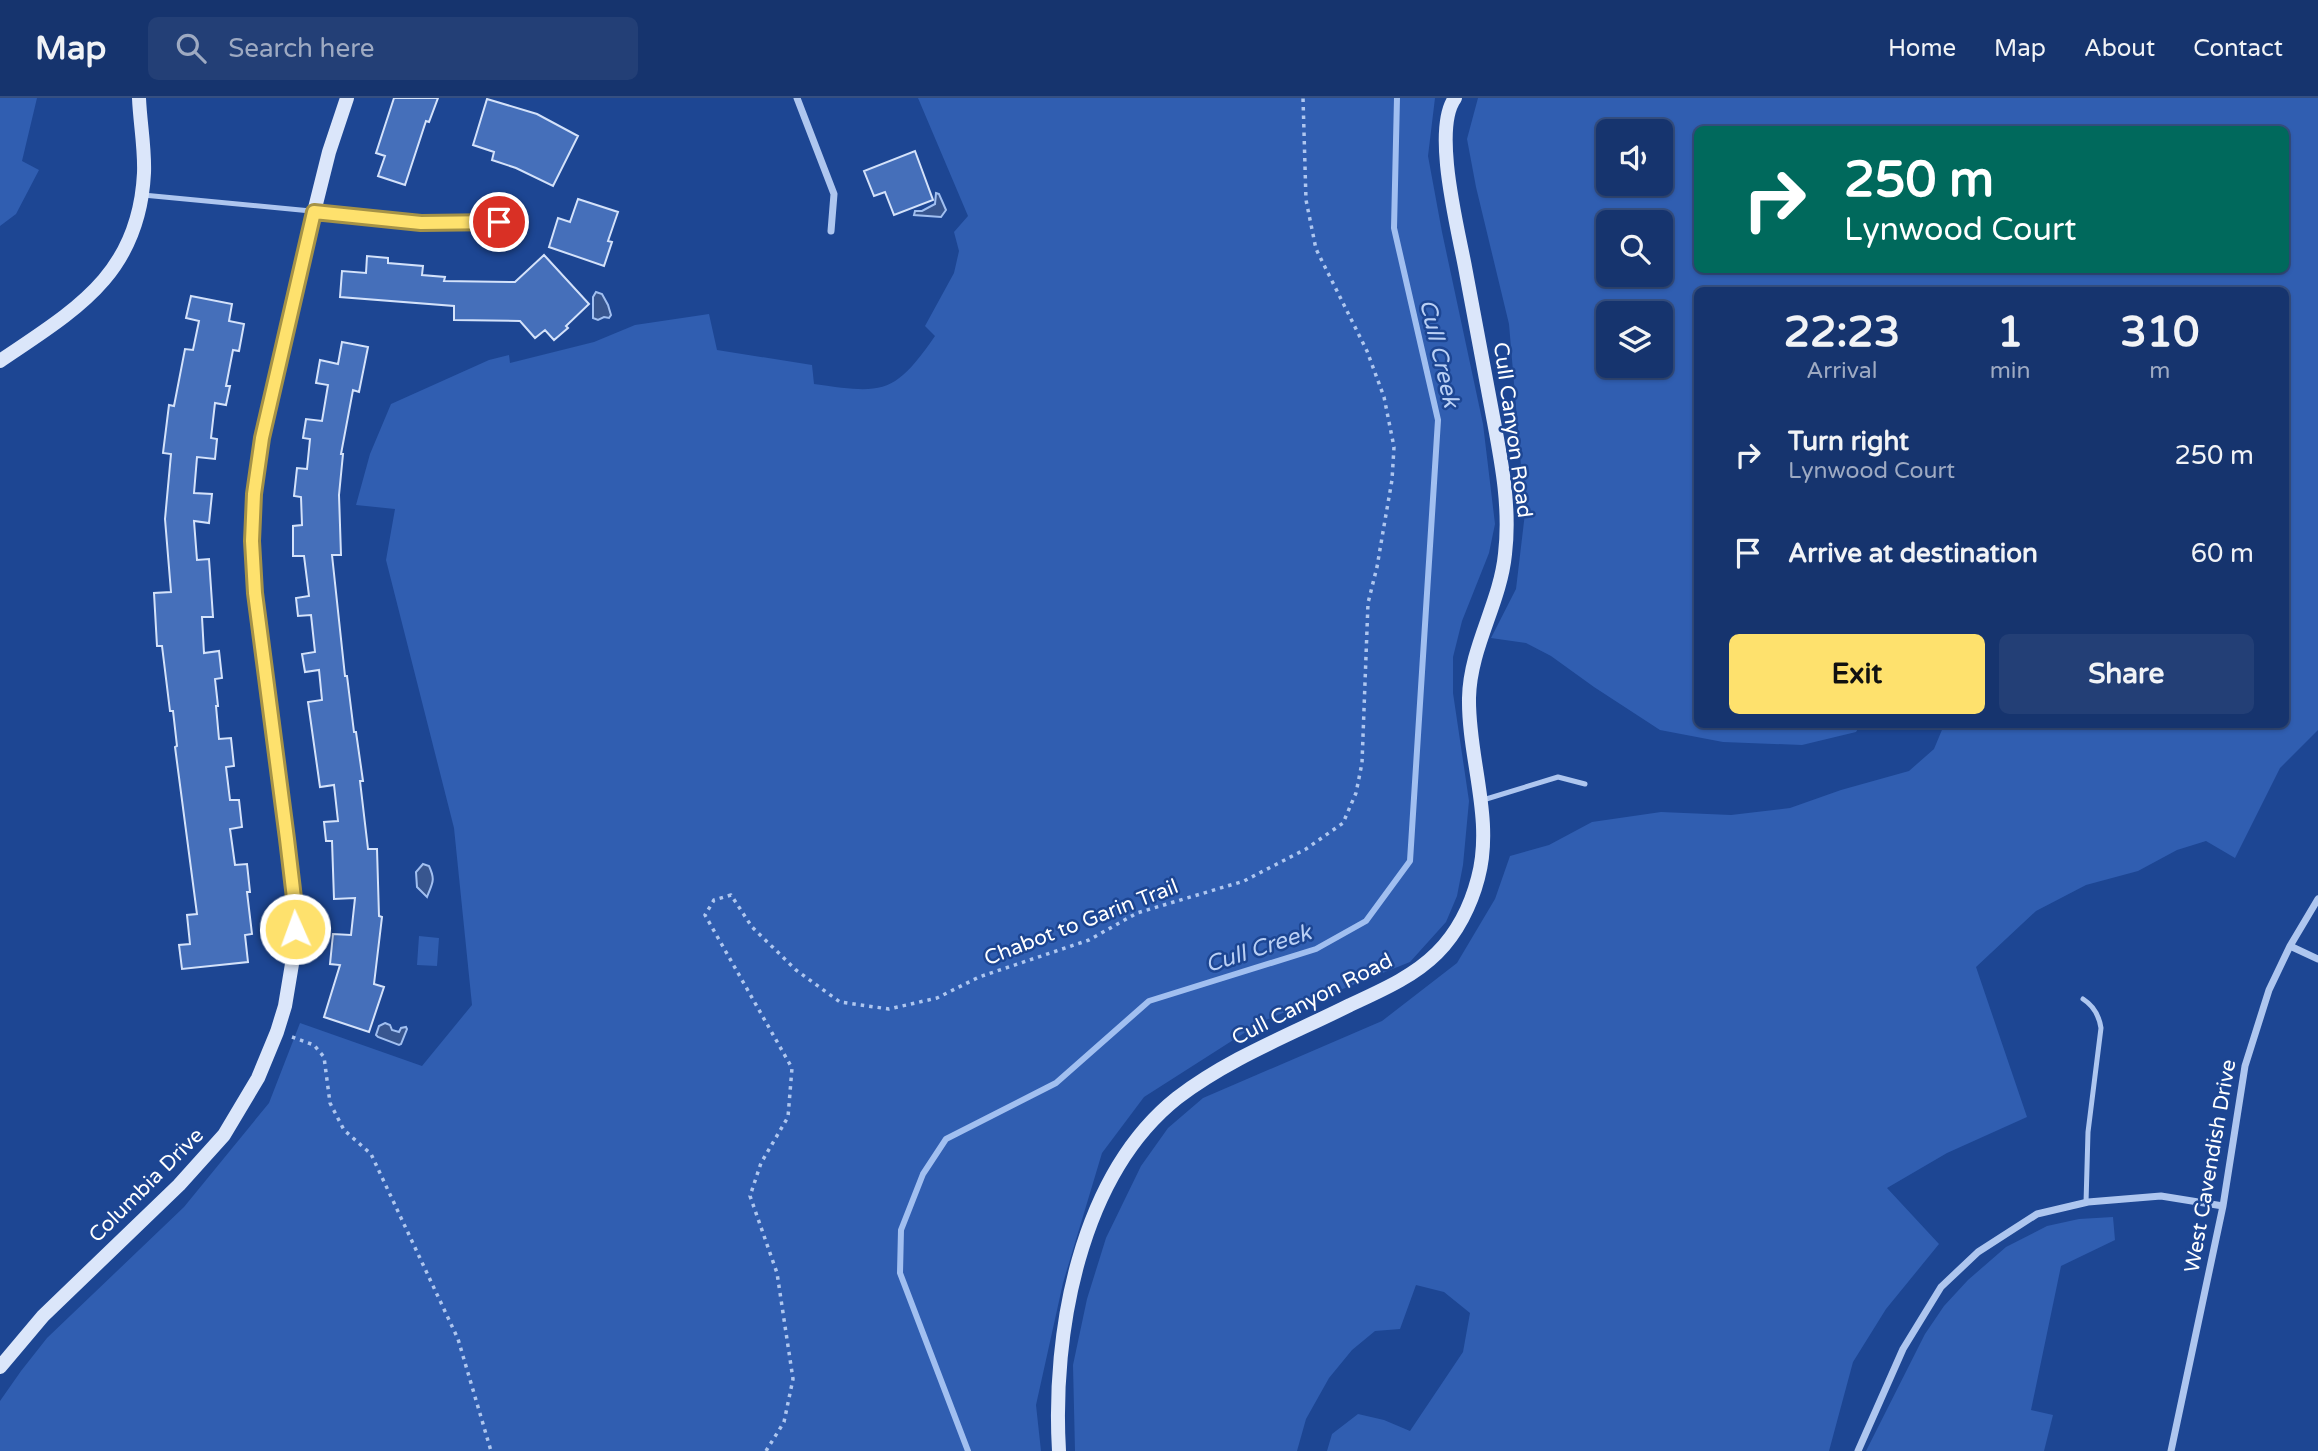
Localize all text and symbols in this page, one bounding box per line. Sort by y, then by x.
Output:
search box [148,17,638,80]
text: Map [35,29,106,68]
icon: search [172,29,210,67]
text: Search here [228,33,374,64]
text: Home [1888,34,1956,63]
text: Map [1994,34,2046,63]
text: About [2084,34,2155,63]
text: Contact [2193,34,2283,63]
map controls [1596,119,1673,378]
button: sound [1596,119,1673,196]
text: 250 m [1844,151,1994,210]
icon: right [1729,154,1820,245]
pin [469,192,529,252]
icon: arrive [480,203,518,241]
button: search [1596,210,1673,287]
text: Lynwood Court [1844,211,2077,249]
water label: Cull Creek [1413,296,1465,411]
button: layers [1596,301,1673,378]
text: 22:23 [1784,307,1900,358]
text: 1 [1997,307,2023,358]
text: 310 [2120,307,2199,358]
street label: Cull Canyon Road [1488,341,1537,519]
text: Arrival [1806,357,1877,385]
text: min [1990,357,2031,385]
text: m [2149,357,2170,385]
text: Turn right [1788,426,1909,457]
icon: right [1729,436,1767,474]
text: 250 m [2174,440,2254,471]
text: Lynwood Court [1788,457,1955,485]
icon: arrive [1729,534,1767,572]
text: Arrive at destination [1788,538,2038,569]
text: 60 m [2191,538,2254,569]
button: Exit [1729,634,1985,714]
button: Share [1999,634,2254,714]
street label: Chabot to Garin Trail [981,874,1182,971]
position arrow [258,892,332,966]
water label: Cull Creek [1202,918,1316,979]
street label: Cull Canyon Road [1228,948,1397,1051]
street label: West Cavendish Drive [2179,1057,2242,1275]
street label: Columbia Drive [84,1123,209,1248]

